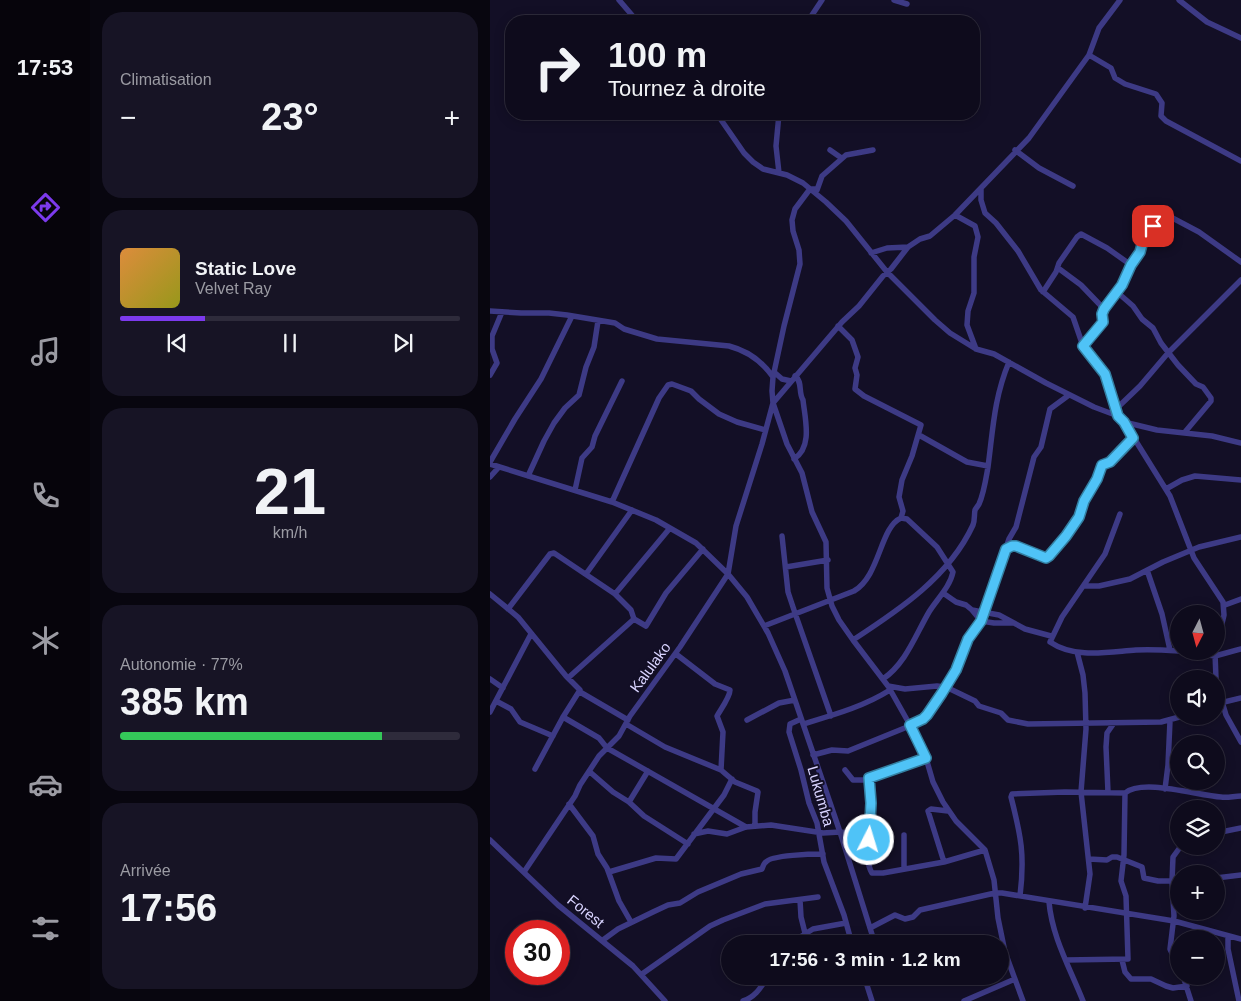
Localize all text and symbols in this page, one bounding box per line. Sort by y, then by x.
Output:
icon: right [525,35,590,100]
text: 100 m [608,35,707,74]
text: 17:53 [17,55,73,80]
text: Climatisation [120,71,212,88]
text: Tournez à droite [608,76,766,101]
text: 23° [261,96,319,138]
text: − [120,102,136,133]
text: + [444,102,460,133]
icon: directions [28,190,63,225]
pin [1132,205,1174,247]
icon: arrive [1139,212,1167,240]
text: Static Love [195,258,296,279]
text: Velvet Ray [195,280,271,297]
icon: previous [163,329,191,357]
icon: pause [276,329,304,357]
icon: next [389,329,417,357]
icon: music [28,334,63,369]
text: 21 [254,455,326,528]
icon: phone [28,478,63,513]
text: km/h [273,524,307,541]
north arrow [1170,605,1225,660]
map controls [1170,605,1225,985]
icon: climate [28,623,63,658]
street label: Kalulako [626,639,674,695]
text: Autonomie · 77% [120,656,243,673]
button: sound [1170,670,1225,725]
text: 385 km [120,681,249,723]
button: search [1170,735,1225,790]
street label: Lukumba [804,764,838,829]
icon: car [28,767,63,802]
button: layers [1170,800,1225,855]
position arrow [842,813,894,865]
text: Arrivée [120,862,171,879]
button: + [1170,865,1225,920]
text: 17:56 [120,887,217,929]
street label: Forest [564,891,609,932]
icon: filters [28,911,63,946]
speed limit sign: 30 [505,920,570,985]
button: − [1170,930,1225,985]
text: 17:56 · 3 min · 1.2 km [769,949,961,970]

